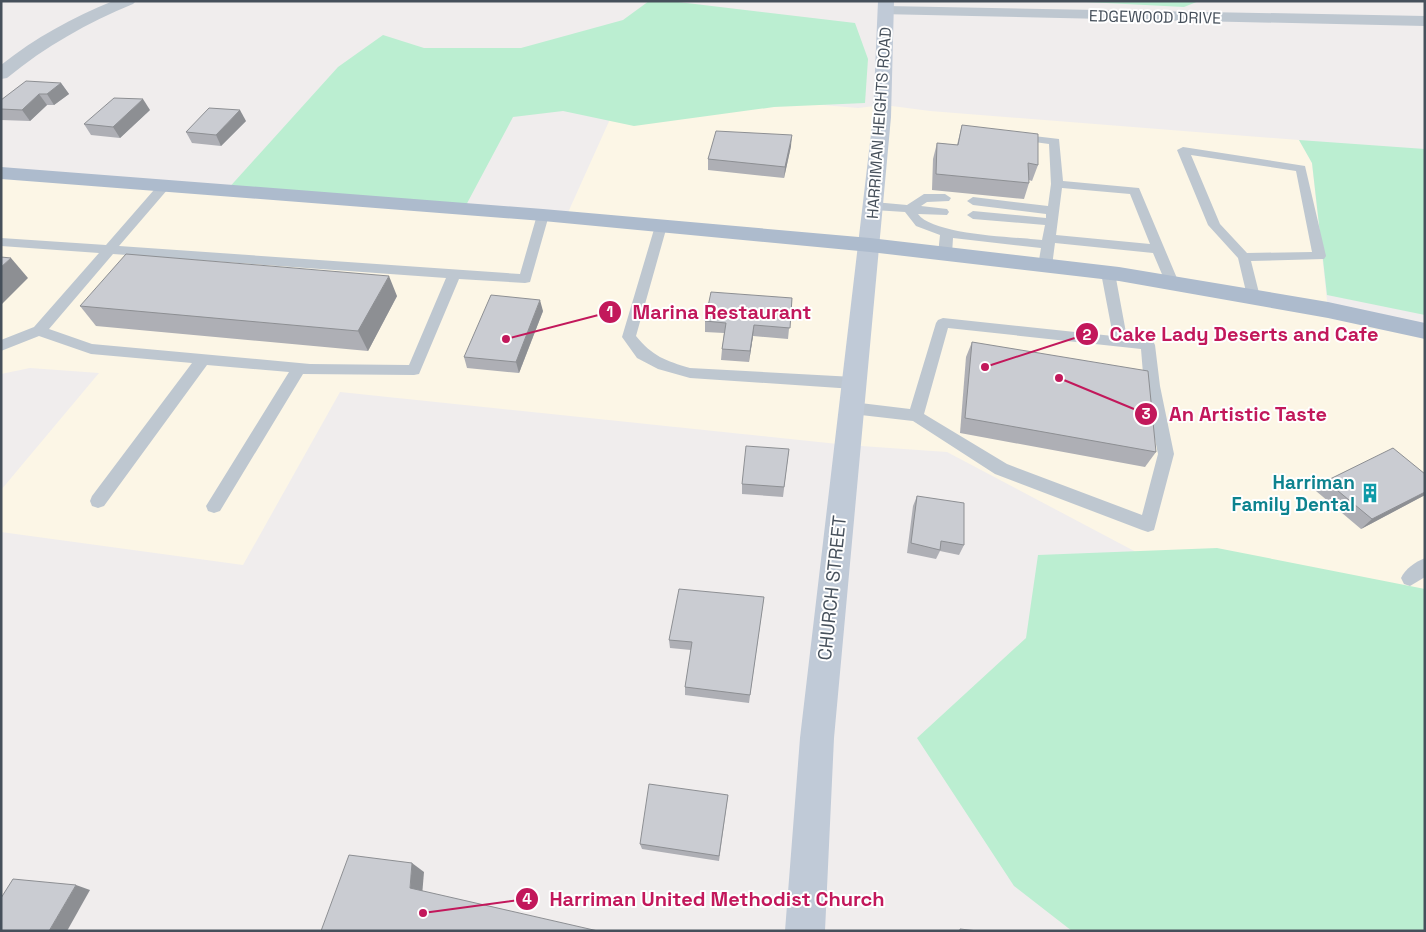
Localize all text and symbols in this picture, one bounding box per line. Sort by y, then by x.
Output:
street label: EDGEWOOD DRIVE [1089,5,1221,29]
street label: HARRIMAN HEIGHTS ROAD [862,26,896,220]
callout: Marina Restaurant [597,294,821,329]
text: Marina Restaurant [633,299,811,325]
text: 1 [607,302,613,321]
callout: Cake Lady Deserts and Cafe [1074,317,1388,352]
text: Cake Lady Deserts and Cafe [1110,321,1378,347]
text: 2 [1083,325,1092,344]
callout: An Artistic Taste [1133,397,1337,432]
text: An Artistic Taste [1169,401,1327,427]
text: 3 [1141,404,1151,423]
place label: Harriman Family Dental [1231,470,1355,517]
building icon: Harriman Family Dental [1359,482,1381,504]
street label: CHURCH STREET [812,514,852,662]
callout: Harriman United Methodist Church [514,881,894,916]
text: Harriman United Methodist Church [549,886,885,912]
text: 4 [522,889,532,908]

